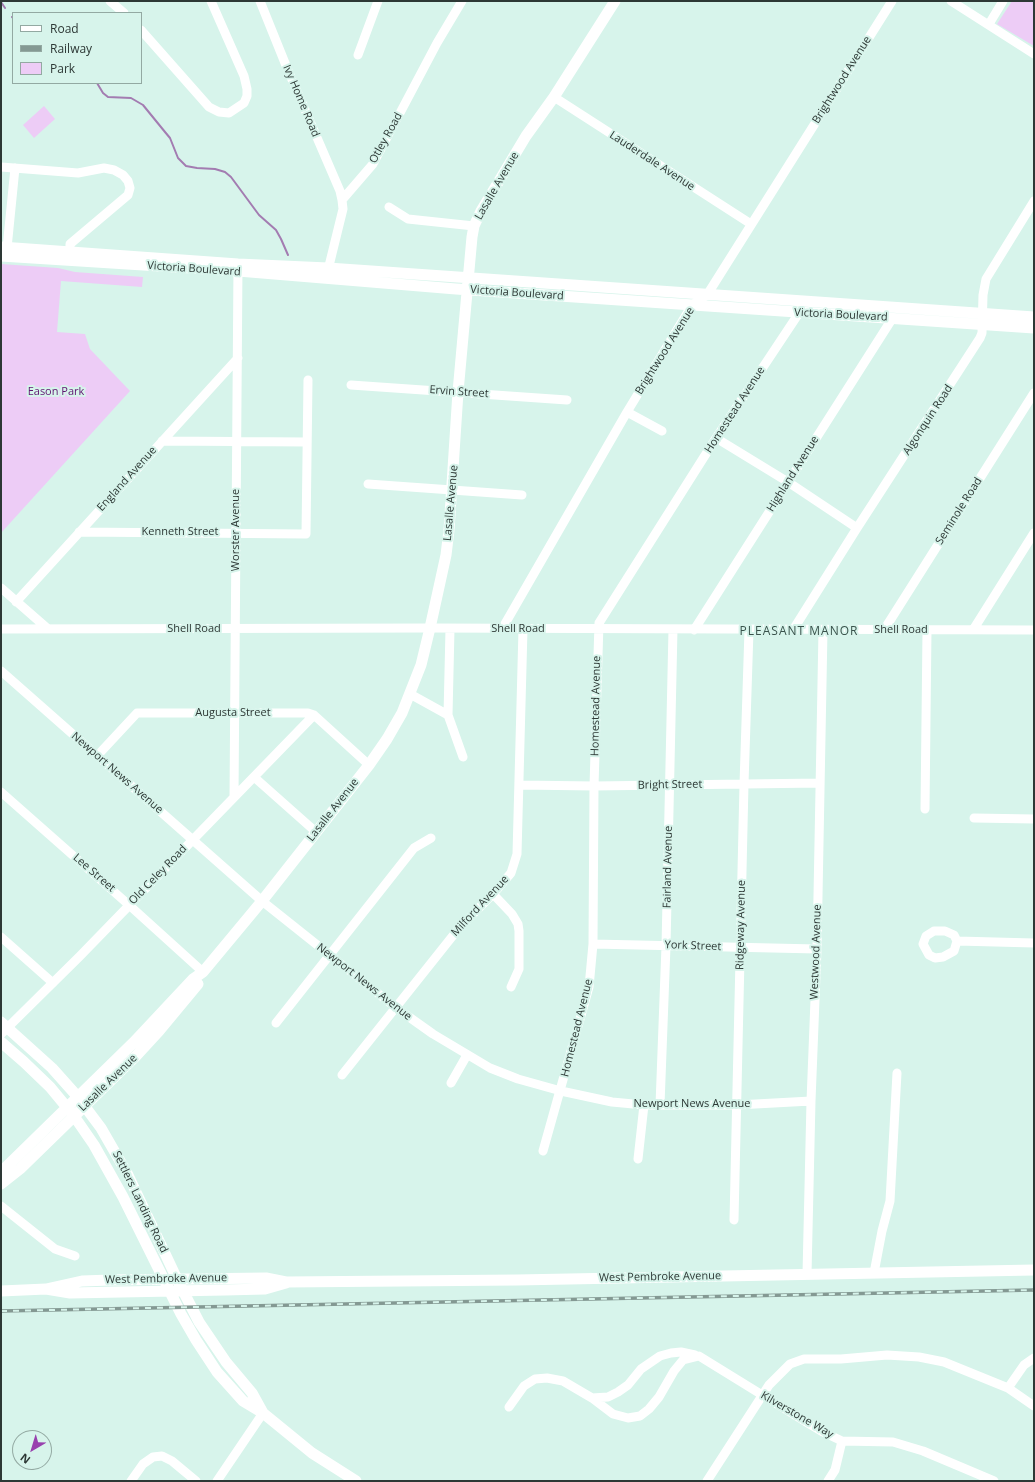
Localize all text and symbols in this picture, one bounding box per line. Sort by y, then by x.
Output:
legend [12,12,142,84]
text: Road [50,20,79,37]
street label: Brightwood Avenue [810,34,874,126]
text: Railway [50,40,92,57]
text: Park [50,60,75,77]
street label: Ivy Home Road [280,63,322,139]
street label: Otley Road [367,110,405,166]
street label: Lauderdale Avenue [607,129,697,193]
street label: Lasalle Avenue [472,150,522,222]
street label: Victoria Boulevard [147,259,241,279]
street label: Victoria Boulevard [470,283,564,303]
street label: Brightwood Avenue [633,305,697,397]
street label: Victoria Boulevard [794,306,888,324]
street label: Homestead Avenue [702,364,768,456]
street label: Algonquin Road [900,382,956,458]
street label: Ervin Street [429,383,489,401]
park label: Eason Park [28,385,84,399]
street label: Highland Avenue [764,434,822,514]
street label: England Avenue [95,444,159,514]
street label: Lasalle Avenue [441,465,461,541]
street label: Seminole Road [933,475,985,547]
street label: Worster Avenue [229,489,243,571]
street label: Kenneth Street [142,525,218,539]
street label: Shell Road [167,622,221,636]
street label: Shell Road [491,622,545,636]
street label: Shell Road [874,623,928,637]
district label: PLEASANT MANOR [740,625,858,639]
street label: Homestead Avenue [589,656,603,756]
street label: Augusta Street [195,706,271,720]
street label: Newport News Avenue [69,730,165,816]
street label: Lasalle Avenue [304,776,362,844]
street label: Bright Street [638,778,702,792]
street label: Fairland Avenue [661,826,675,908]
street label: Old Celey Road [126,843,190,907]
street label: Lee Street [70,851,118,895]
street label: Milford Avenue [449,873,511,939]
street label: Ridgeway Avenue [734,880,748,970]
street label: Westwood Avenue [808,904,824,1000]
street label: York Street [664,938,722,954]
street label: Newport News Avenue [314,941,414,1023]
street label: Homestead Avenue [558,978,596,1078]
street label: Lasalle Avenue [76,1052,140,1114]
street label: Newport News Avenue [634,1097,750,1111]
street label: Settlers Landing Road [110,1149,170,1255]
street label: West Pembroke Avenue [599,1269,721,1285]
street label: West Pembroke Avenue [105,1271,227,1287]
street label: Kilverstone Way [758,1389,836,1441]
north arrow [12,1430,52,1470]
text: N [17,1450,33,1468]

